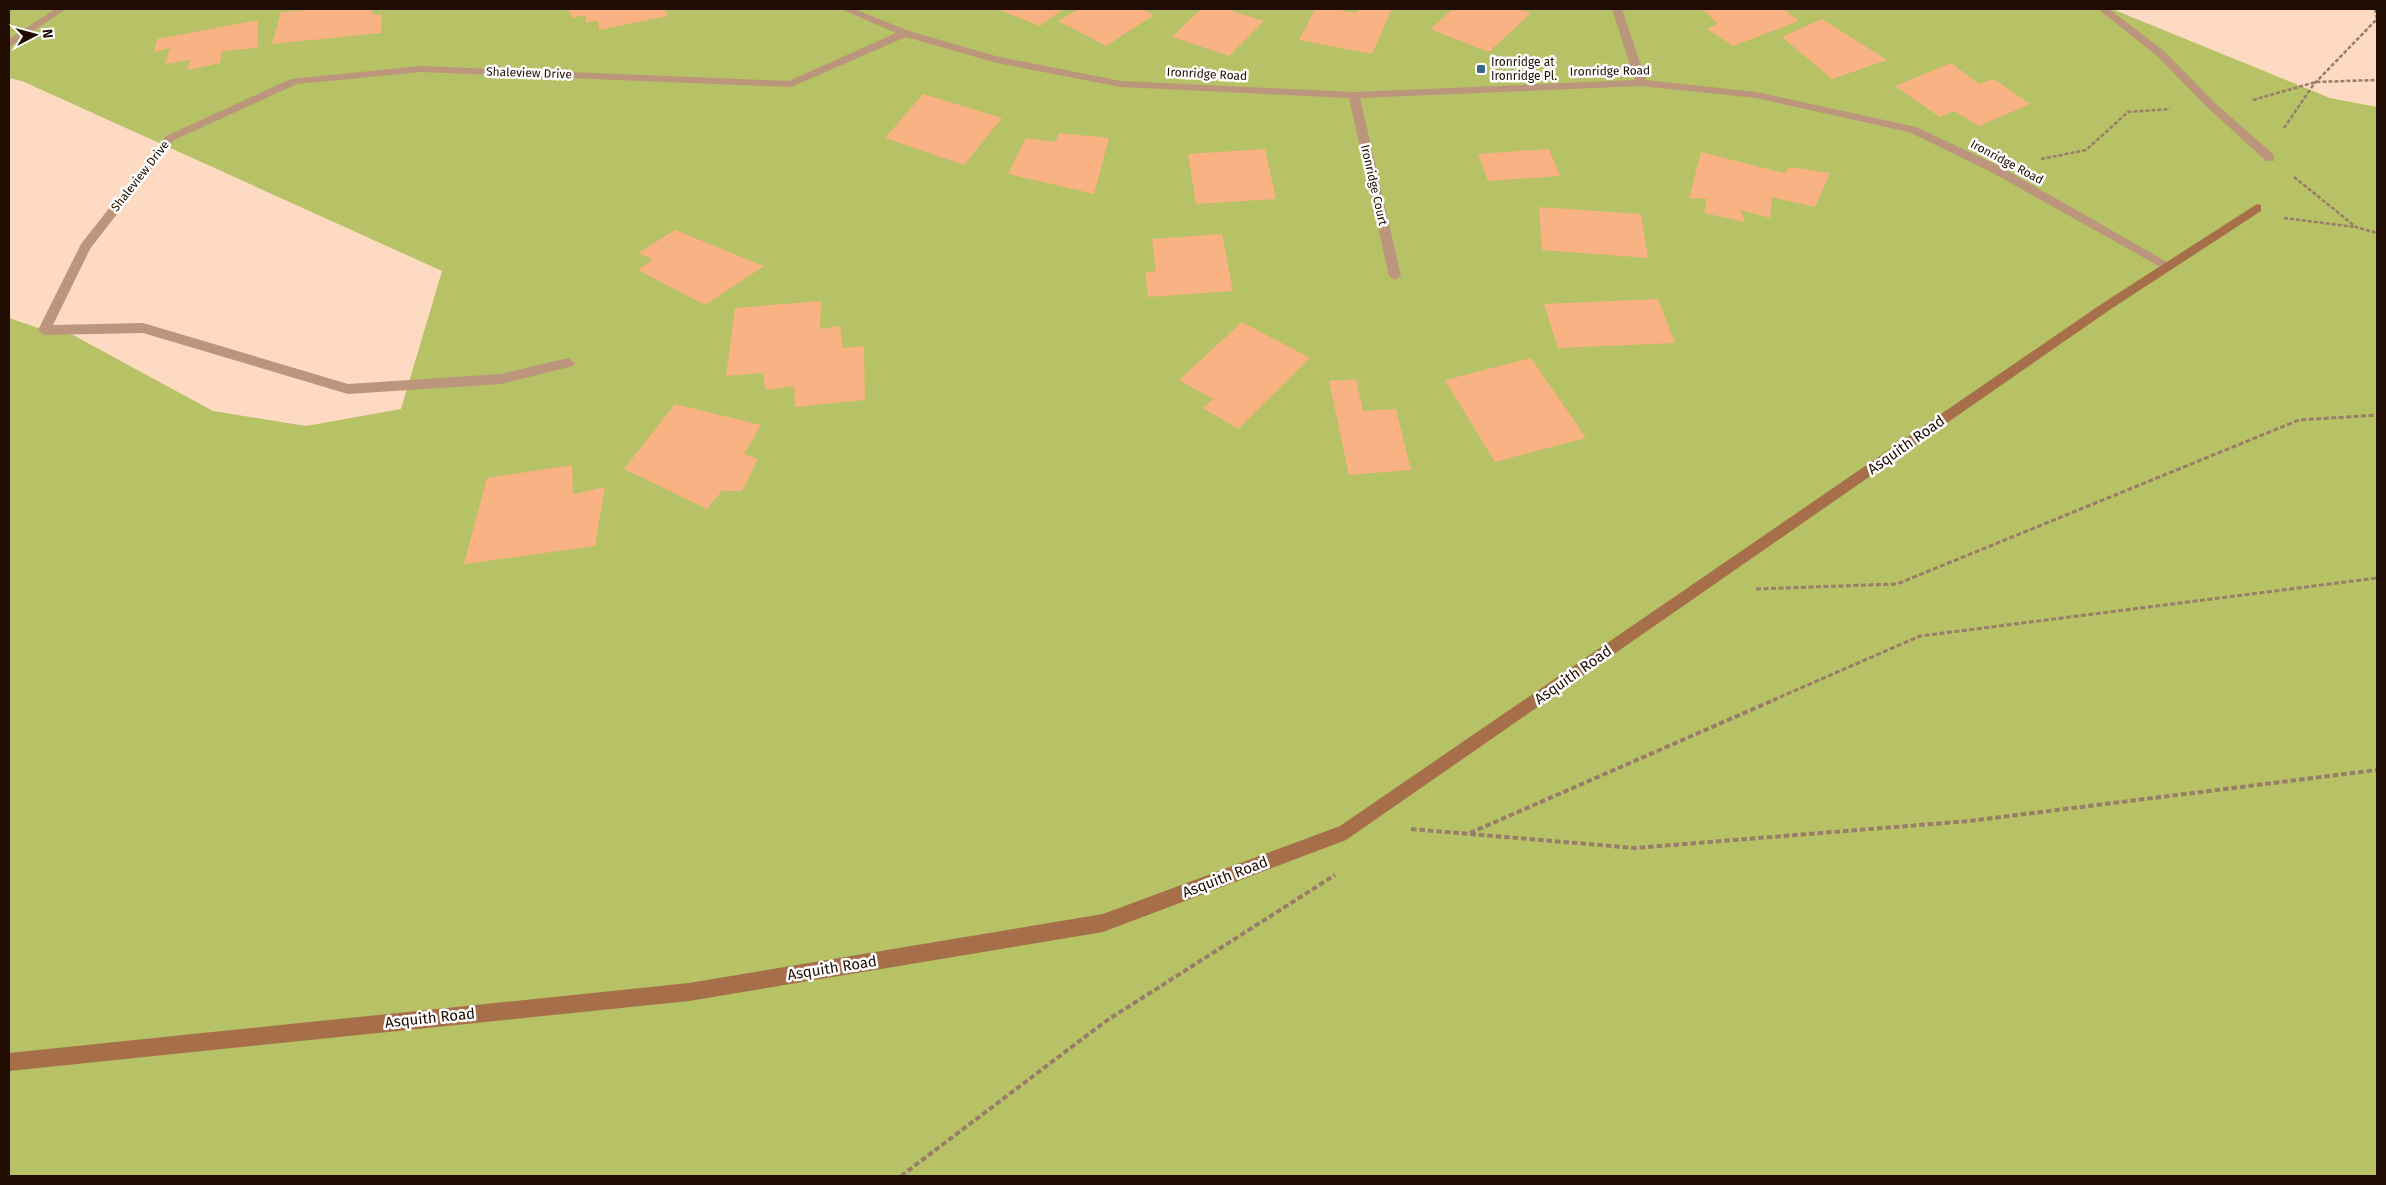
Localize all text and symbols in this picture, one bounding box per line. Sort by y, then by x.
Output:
north arrow [10,10,60,60]
text: N [38,28,56,39]
place label: Ironridge at Ironridge Pl. [1491,55,1557,83]
marker: Ironridge at Ironridge Pl. [1475,63,1487,75]
street label: Ironridge Road [1570,63,1650,79]
street label: Shaleview Drive [486,65,572,81]
street label: Ironridge Road [1166,65,1248,83]
street label: Ironridge Road [1968,137,2046,187]
street label: Shaleview Drive [108,138,172,214]
street label: Ironridge Court [1358,143,1390,227]
street label: Asquith Road [1864,412,1948,478]
street label: Asquith Road [1531,642,1615,708]
street label: Asquith Road [1180,852,1270,902]
street label: Asquith Road [786,952,878,984]
street label: Asquith Road [384,1004,476,1032]

